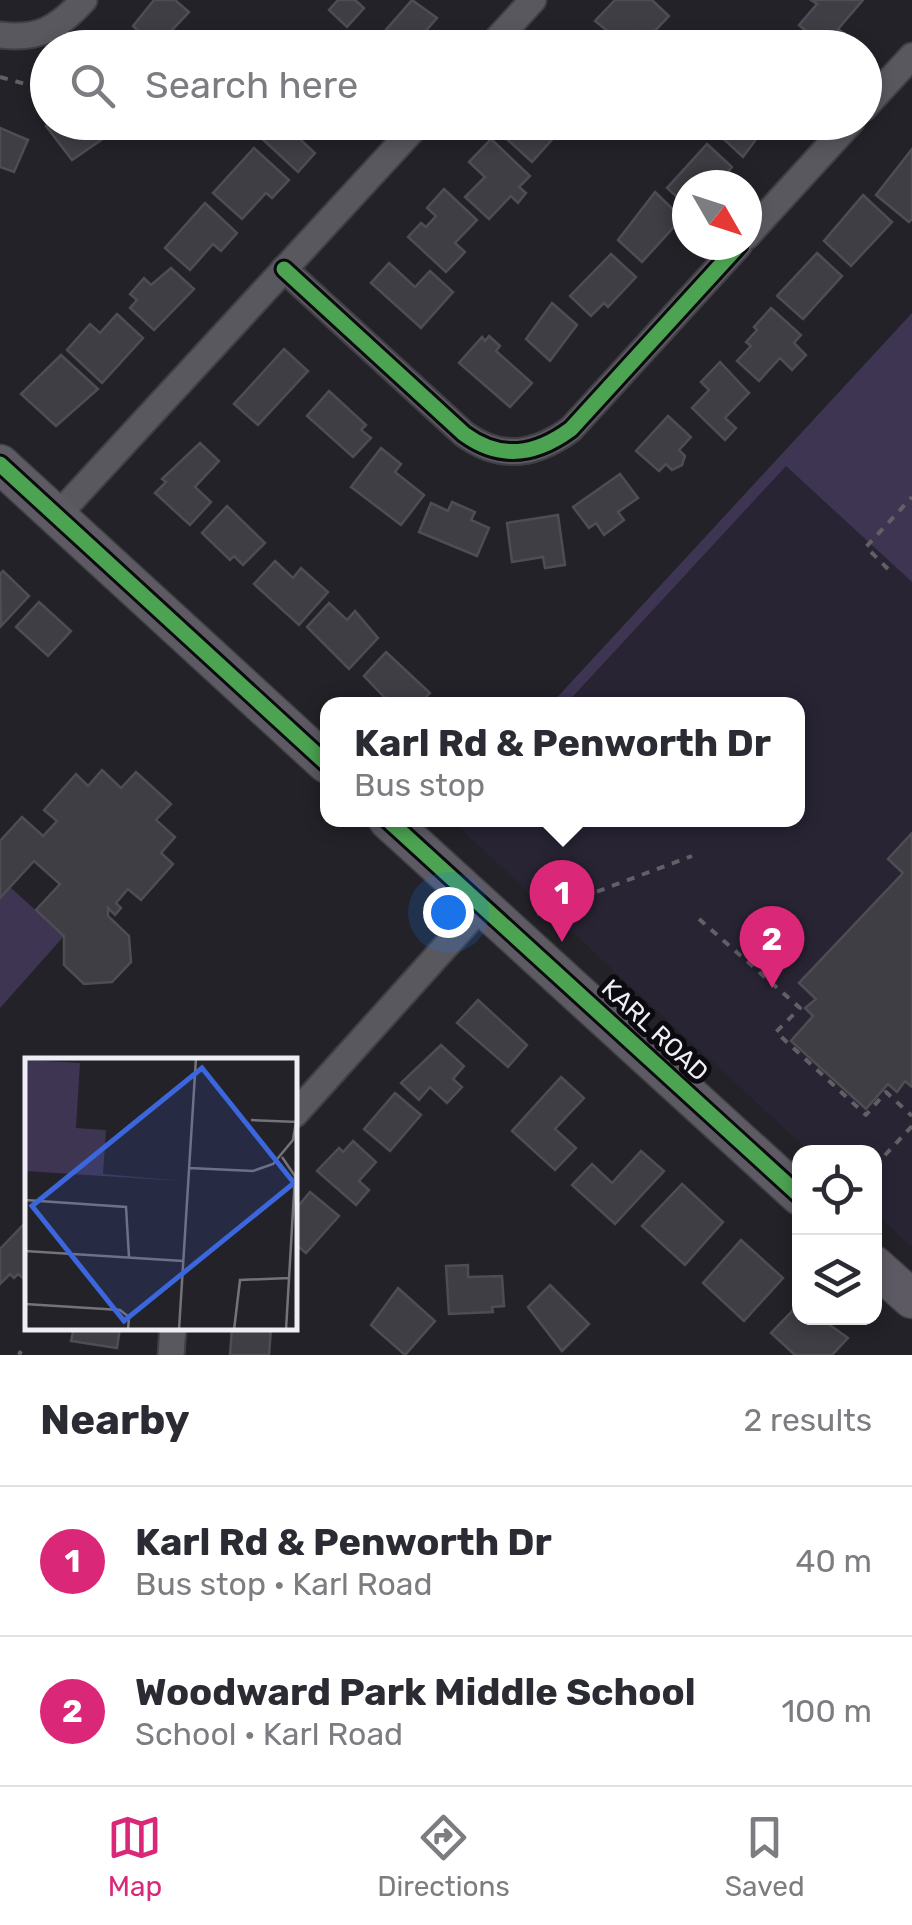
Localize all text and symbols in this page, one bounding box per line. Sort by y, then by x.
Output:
search box [30,30,882,140]
icon: search [65,58,120,113]
text: Search here [145,62,358,108]
north arrow [672,170,762,260]
popup [320,697,805,827]
text: Karl Rd & Penworth Dr [354,720,771,766]
text: Bus stop [354,766,485,804]
pin: 1 [530,860,594,942]
your location [423,887,474,938]
pin: 2 [740,906,804,988]
street label: KARL ROAD [596,973,714,1087]
inset map [25,1058,298,1330]
map controls [792,1145,882,1325]
button: locate [792,1145,882,1235]
button: layers [792,1235,882,1325]
text: Nearby [40,1395,190,1445]
text: 2 results [743,1401,872,1439]
text: Karl Rd & Penworth Dr [135,1519,552,1565]
text: 1 [65,1542,80,1580]
text: 40 m [796,1542,872,1580]
text: Bus stop · Karl Road [135,1565,433,1603]
text: Woodward Park Middle School [135,1669,696,1715]
text: 2 [62,1692,83,1730]
text: 100 m [781,1692,872,1730]
text: School · Karl Road [135,1715,403,1753]
tab: Map [107,1810,162,1903]
tab: Directions [377,1810,510,1903]
tab: Saved [725,1810,805,1903]

